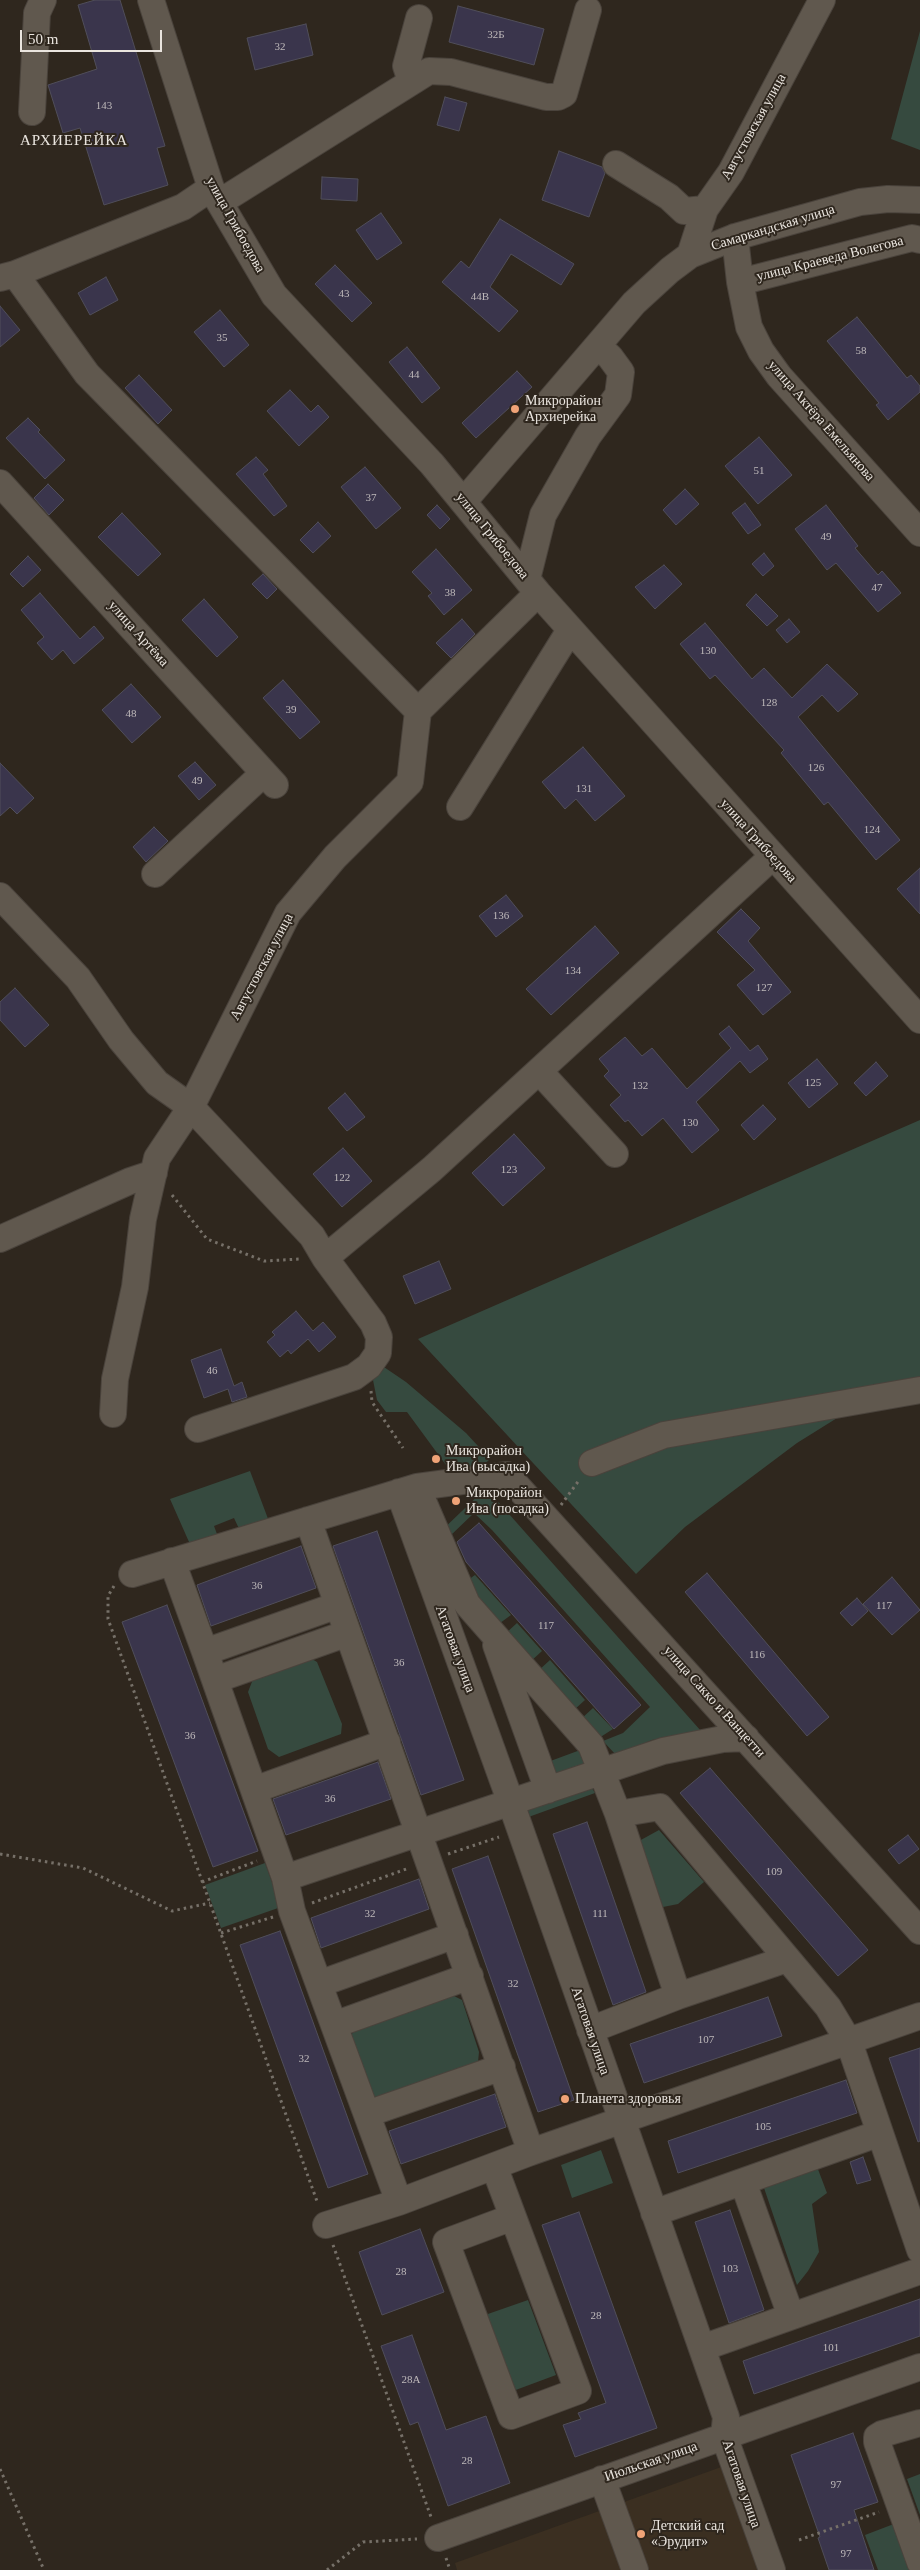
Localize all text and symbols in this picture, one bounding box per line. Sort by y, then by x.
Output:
scale bar [22,20,165,52]
house number: 32Б [487,28,505,42]
text: 50 m [28,31,58,47]
house number: 32 [274,40,286,54]
street label: Августовская улица [718,71,790,183]
house number: 143 [96,99,112,113]
district label: АРХИЕРЕЙКА [19,132,129,150]
street label: улица Грибоедова [202,174,268,276]
street label: Самаркандская улица [709,201,837,255]
street label: улица Краеведа Волегова [755,233,905,285]
house number: 43 [338,287,349,301]
house number: 44В [471,290,489,304]
house number: 35 [216,331,228,345]
house number: 58 [856,344,866,358]
street label: улица Актёра Емельянова [764,357,878,485]
house number: 44 [408,368,419,382]
place label: Микрорайон Архиерейка [525,393,601,426]
marker: Микрорайон Архиерейка [509,403,521,415]
house number: 51 [754,464,764,478]
street label: улица Грибоедова [452,489,532,583]
house number: 37 [366,491,376,505]
house number: 49 [820,530,831,544]
house number: 47 [872,581,882,595]
house number: 38 [444,586,456,600]
street label: улица Артёма [104,598,172,670]
house number: 130 [700,644,716,658]
house number: 128 [761,696,777,710]
house number: 39 [286,703,296,717]
house number: 48 [125,707,136,721]
house number: 126 [808,761,824,775]
house number: 49 [192,774,202,788]
house number: 131 [576,782,592,796]
street label: улица Грибоедова [716,796,800,886]
house number: 124 [864,823,880,837]
house number: 136 [493,909,509,923]
street label: Августовская улица [227,911,297,1023]
house number: 134 [565,964,581,978]
house number: 127 [756,981,772,995]
house number: 125 [805,1076,821,1090]
house number: 132 [632,1079,648,1093]
house number: 130 [682,1116,698,1130]
house number: 123 [501,1163,517,1177]
house number: 122 [334,1171,350,1185]
house number: 46 [206,1364,218,1378]
place label: Микрорайон Ива (высадка) [446,1443,530,1475]
marker: Микрорайон Ива (высадка) [430,1453,442,1465]
place label: Микрорайон Ива (посадка) [466,1485,549,1518]
marker: Микрорайон Ива (посадка) [450,1495,462,1507]
house number: 36 [252,1579,262,1593]
house number: 117 [876,1599,892,1613]
street label: Агатовая улица [431,1603,479,1695]
house number: 117 [538,1619,554,1633]
street label: улица Сакко и Ванцетти [659,1643,769,1761]
house number: 116 [749,1648,765,1662]
house number: 36 [394,1656,404,1670]
house number: 36 [184,1729,196,1743]
house number: 36 [324,1792,336,1806]
house number: 109 [766,1865,782,1879]
house number: 32 [364,1907,376,1921]
house number: 111 [592,1907,608,1921]
house number: 32 [508,1977,518,1991]
street label: Агатовая улица [567,1985,613,2077]
house number: 107 [698,2033,714,2047]
house number: 32 [298,2052,310,2066]
place label: Планета здоровья [575,2091,681,2107]
marker: Планета здоровья [559,2093,571,2105]
house number: 105 [755,2120,771,2134]
house number: 103 [722,2262,738,2276]
house number: 28 [396,2265,406,2279]
house number: 28 [590,2309,602,2323]
house number: 101 [823,2341,839,2355]
house number: 28А [402,2373,420,2387]
street label: Июльская улица [602,2438,700,2486]
street label: Агатовая улица [718,2438,764,2530]
house number: 28 [462,2454,472,2468]
house number: 97 [830,2478,841,2492]
place label: Детский сад «Эрудит» [651,2518,724,2550]
marker: Детский сад «Эрудит» [635,2528,647,2540]
house number: 97 [840,2547,851,2561]

